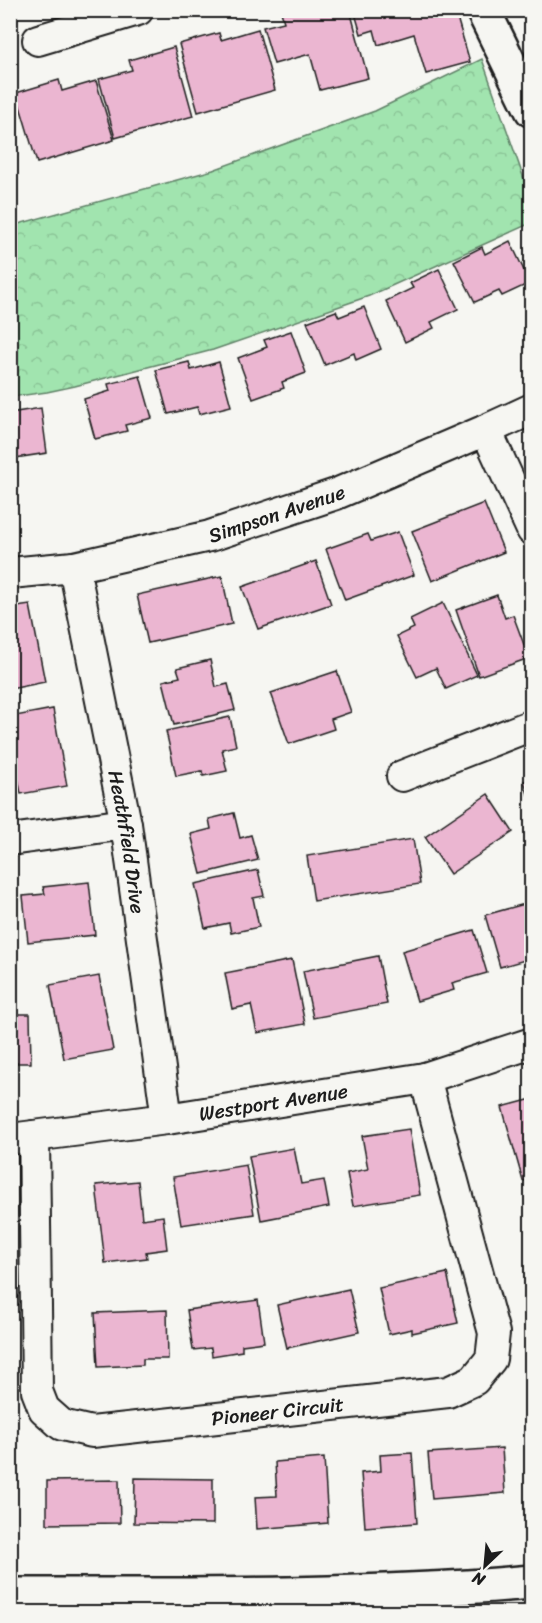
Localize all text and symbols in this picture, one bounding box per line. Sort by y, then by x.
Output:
street label: Simpson Avenue [204,475,351,553]
street label: Heathfield Drive [98,767,156,916]
street label: Westport Avenue [196,1073,350,1131]
street label: Pioneer Circuit [209,1386,346,1436]
north arrow [455,1536,515,1596]
text: N [466,1563,491,1595]

